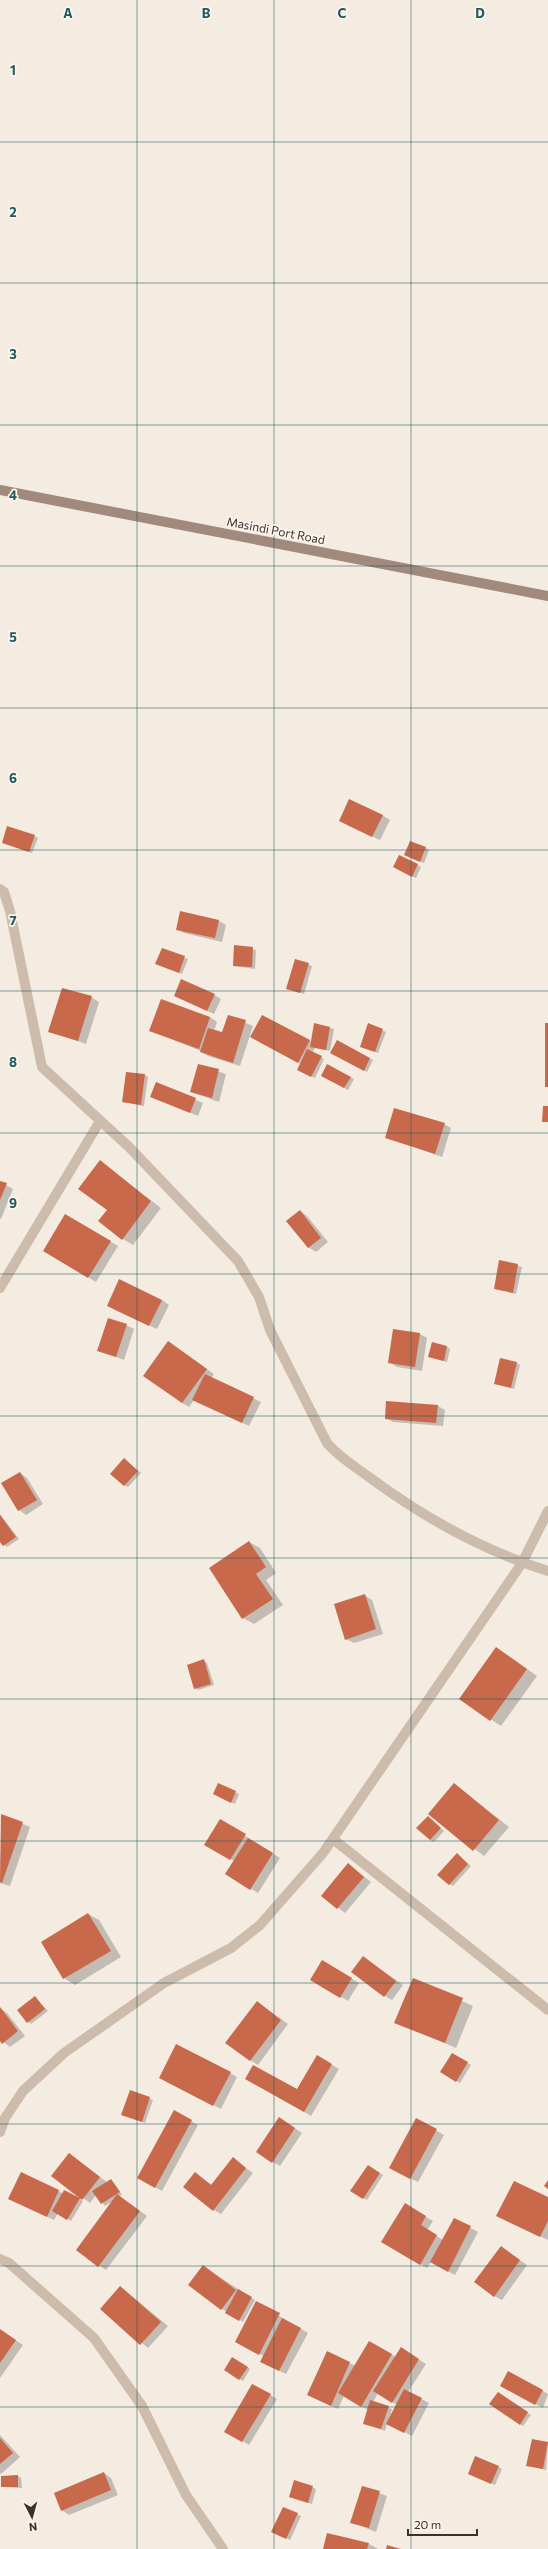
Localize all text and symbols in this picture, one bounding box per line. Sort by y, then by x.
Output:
text: A [63,5,73,21]
text: B [202,5,211,21]
text: C [338,5,347,21]
text: D [475,5,485,21]
text: 1 [10,62,16,78]
text: 2 [9,204,17,220]
text: 3 [9,346,17,362]
text: 4 [9,487,17,503]
street label: Masindi Port Road [226,514,326,546]
text: 5 [9,629,17,645]
text: 6 [9,770,17,786]
text: 7 [9,912,17,928]
text: 8 [9,1054,17,1070]
text: 9 [9,1195,17,1211]
north arrow [12,2497,52,2537]
scale bar [408,2511,477,2537]
text: 20 m [414,2517,441,2531]
text: N [28,2521,38,2534]

